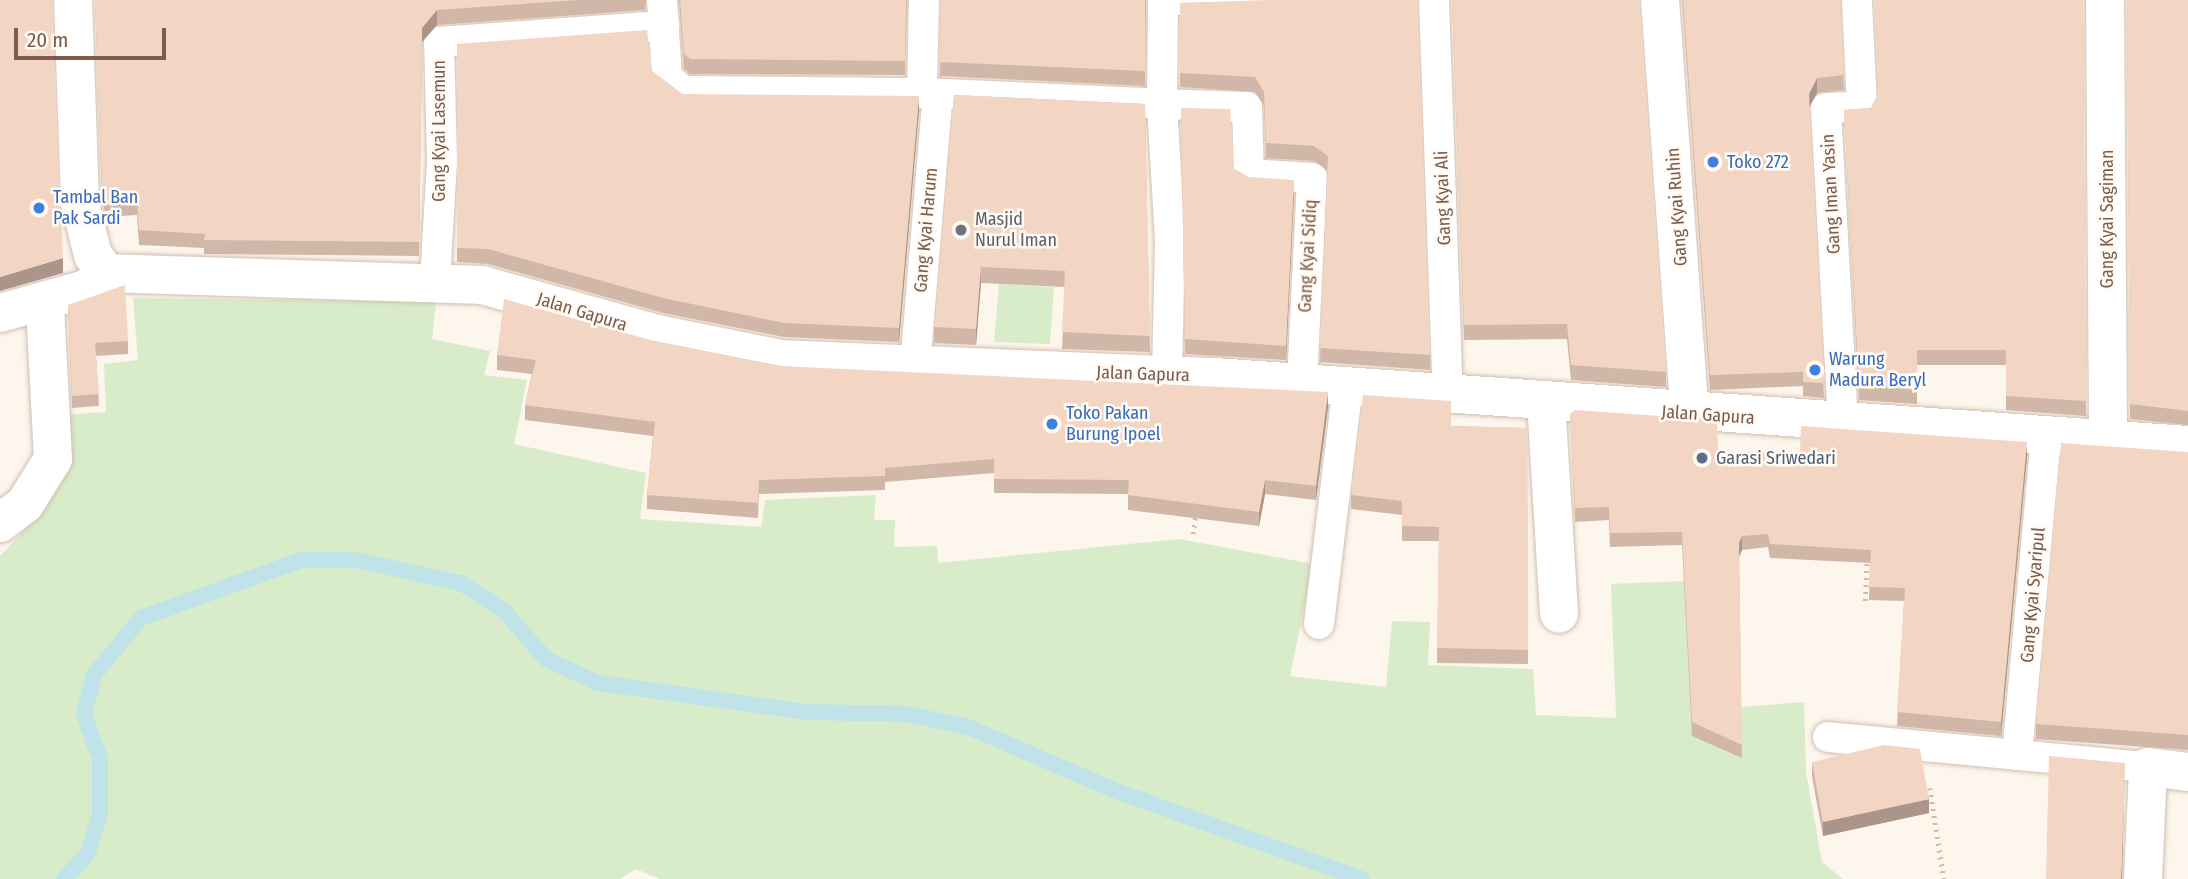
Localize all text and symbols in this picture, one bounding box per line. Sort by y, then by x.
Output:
scale bar [18,14,170,58]
text: 20 m [27,27,68,53]
street label: Gang Kyai Lasemun [428,60,450,202]
street label: Gang Iman Yasin [1817,133,1845,255]
street label: Gang Kyai Ruhin [1662,147,1692,267]
street label: Gang Kyai Ali [1431,150,1455,246]
street label: Gang Kyai Sagiman [2096,150,2118,288]
place label: Toko 272 [1727,151,1789,173]
marker: Toko 272 [1705,154,1721,170]
street label: Gang Kyai Harum [910,167,942,293]
place label: Tambal Ban Pak Sardi [53,187,138,230]
street label: Gang Kyai Sidiq [1294,199,1322,313]
marker: Tambal Ban Pak Sardi [31,200,47,216]
place label: Masjid Nurul Iman [975,209,1057,252]
marker: Masjid Nurul Iman [953,222,969,238]
street label: Jalan Gapura [534,288,630,336]
place label: Warung Madura Beryl [1829,349,1926,392]
street label: Jalan Gapura [1096,362,1190,386]
marker: Warung Madura Beryl [1807,362,1823,378]
street label: Jalan Gapura [1661,401,1755,429]
place label: Toko Pakan Burung Ipoel [1066,403,1161,446]
marker: Toko Pakan Burung Ipoel [1044,416,1060,432]
place label: Garasi Sriwedari [1716,447,1836,469]
marker: Garasi Sriwedari [1694,450,1710,466]
street label: Gang Kyai Syaripul [2016,526,2050,664]

